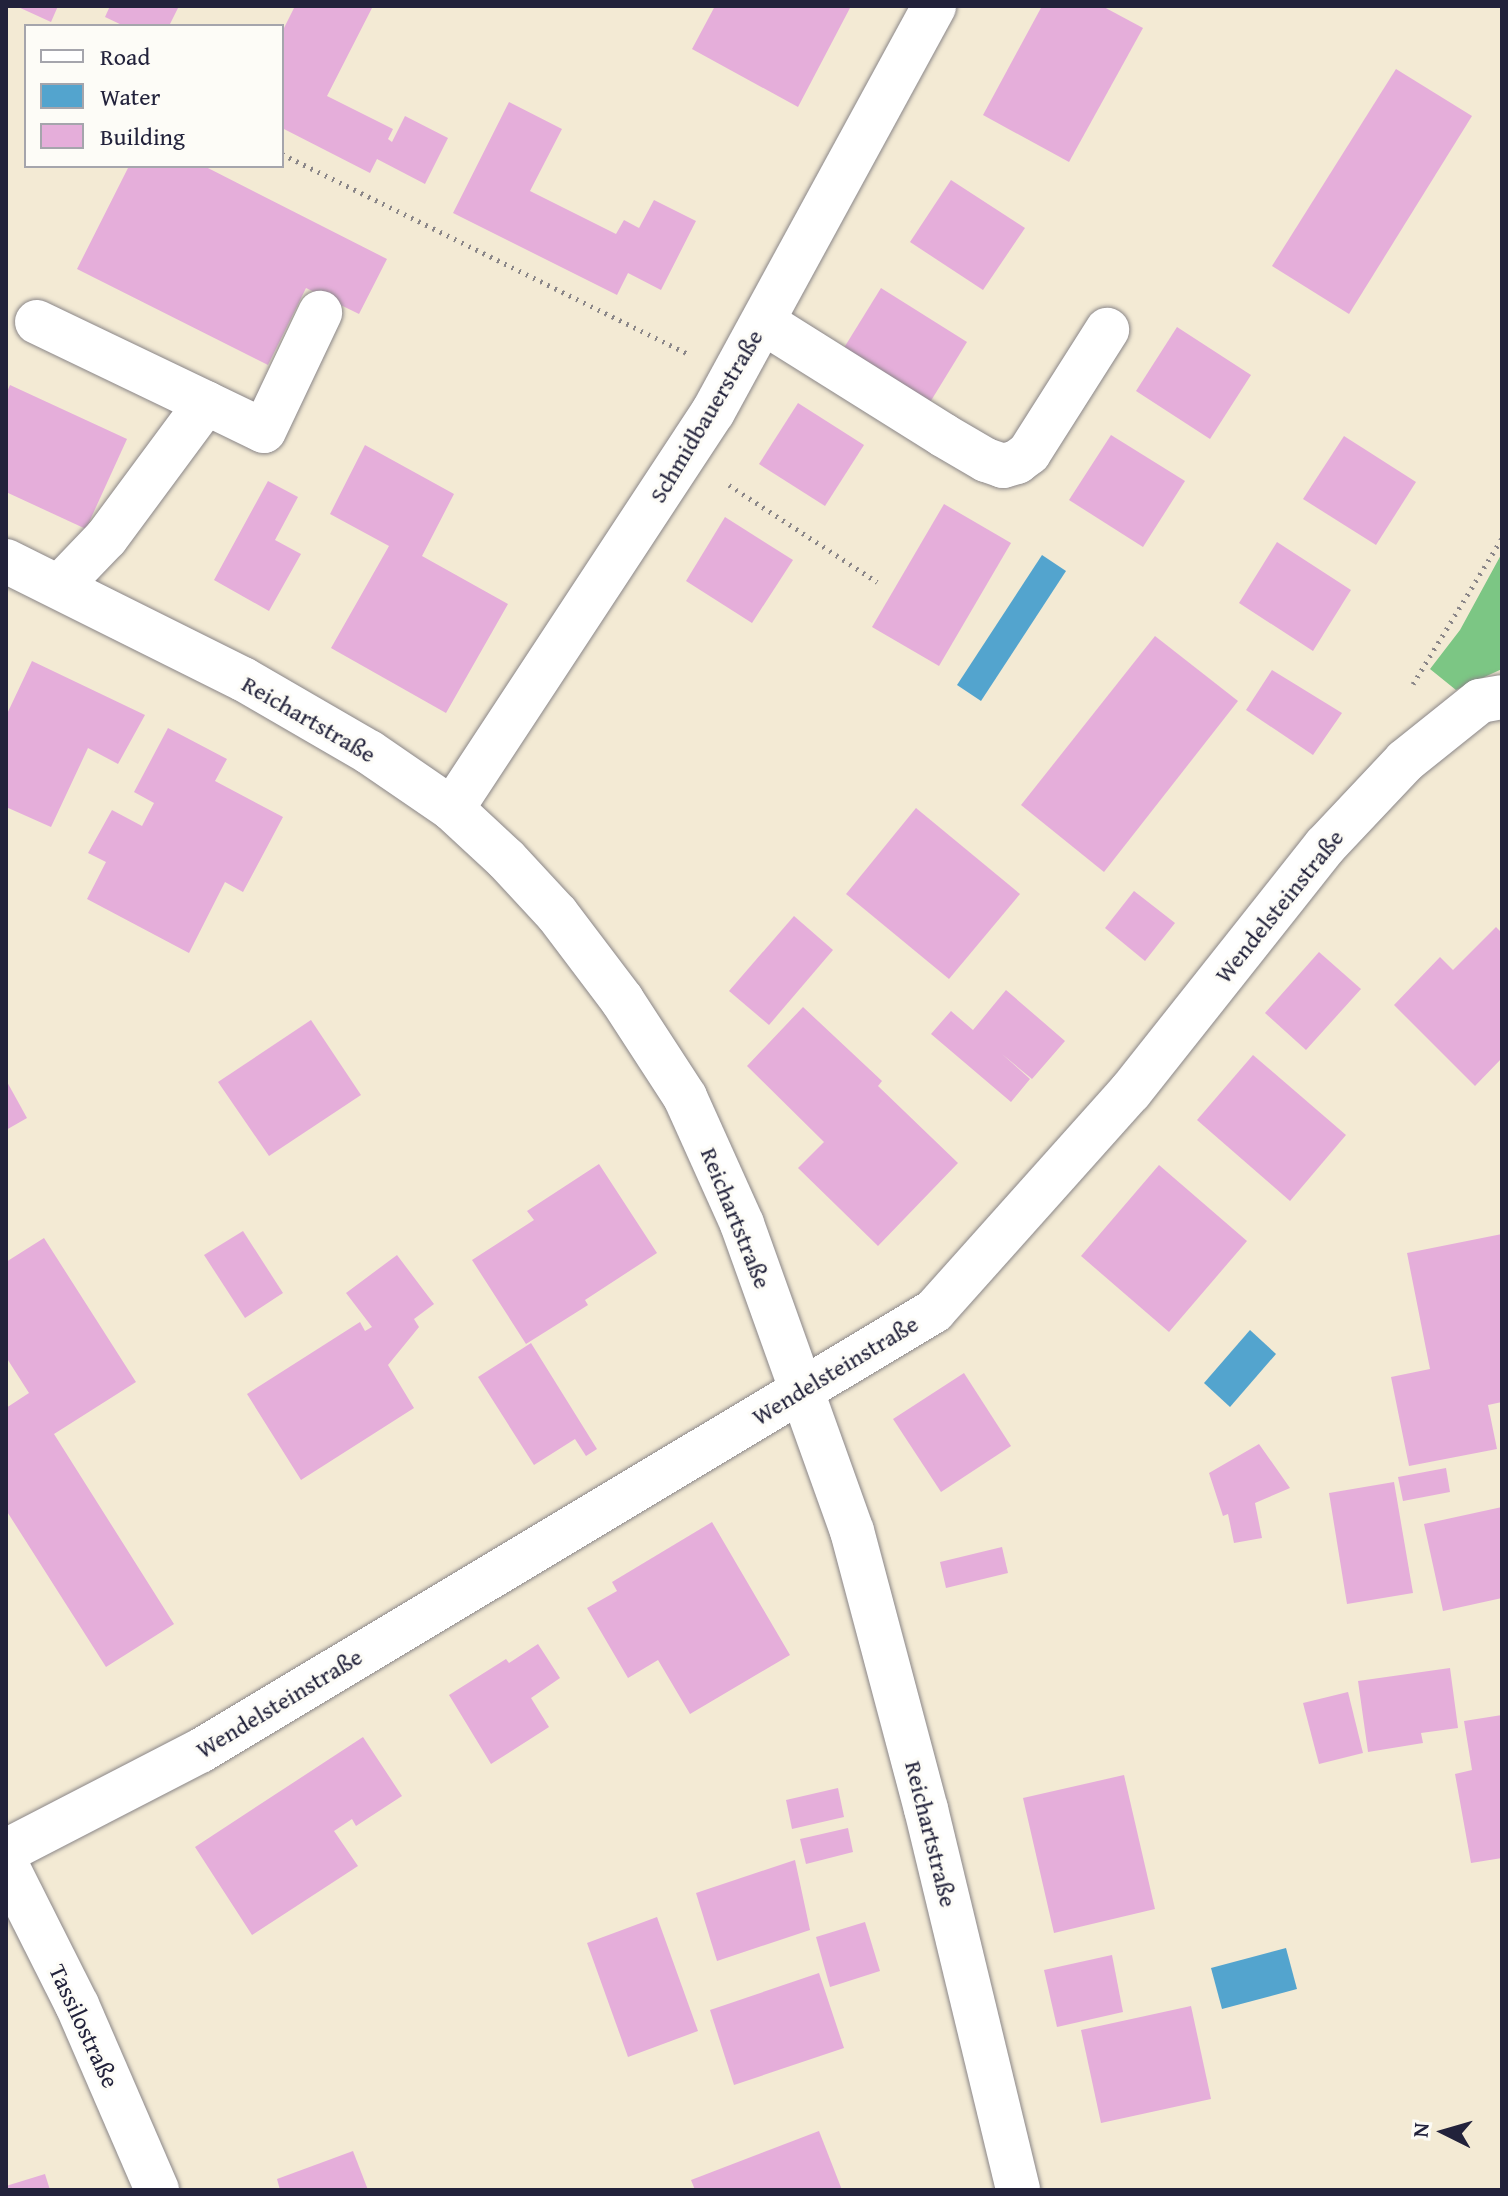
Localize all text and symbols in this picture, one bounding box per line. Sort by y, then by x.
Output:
legend [24,24,284,168]
text: Road [100,39,150,74]
text: Water [100,79,160,114]
text: Building [100,119,185,154]
street label: Schmidbauerstraße [643,324,769,508]
street label: Reichartstraße [237,669,381,769]
street label: Wendelsteinstraße [1208,824,1350,988]
street label: Reichartstraße [695,1143,777,1293]
street label: Wendelsteinstraße [747,1309,923,1431]
street label: Wendelsteinstraße [191,1642,367,1764]
street label: Reichartstraße [899,1758,963,1910]
street label: Tassilostraße [43,1960,125,2092]
north arrow [1404,2092,1484,2172]
text: N [1404,2121,1437,2139]

